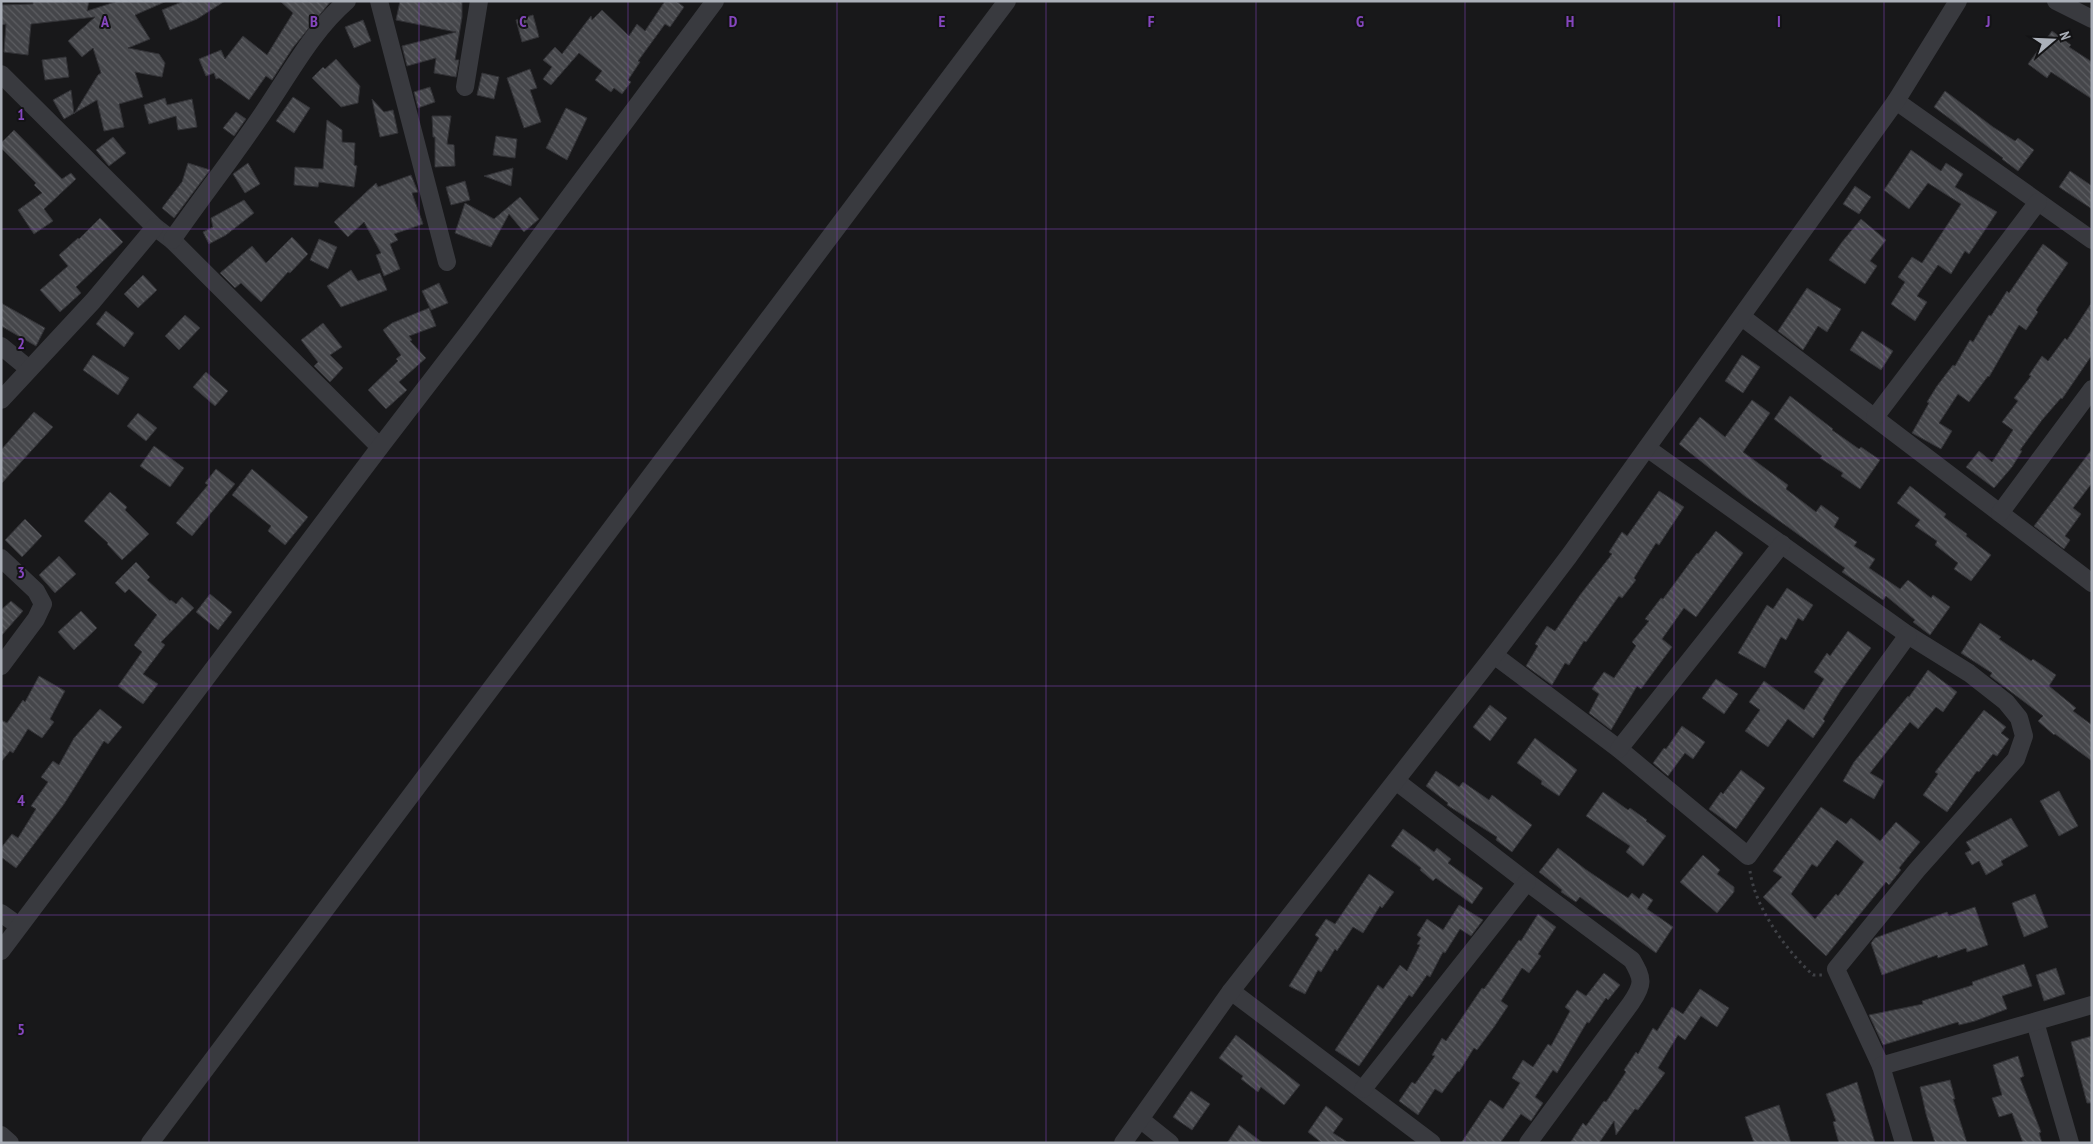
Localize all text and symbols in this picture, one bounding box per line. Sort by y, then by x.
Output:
text: A [100,11,110,31]
text: B [310,11,318,31]
text: C [519,11,527,31]
text: D [729,11,738,31]
text: E [939,11,946,31]
text: F [1148,11,1155,31]
text: G [1356,11,1364,31]
text: H [1566,11,1574,31]
text: I [1777,11,1781,31]
text: J [1985,11,1990,31]
north arrow [2028,15,2078,65]
text: N [2056,29,2075,42]
text: 1 [17,104,25,124]
text: 2 [17,333,25,353]
text: 3 [17,562,25,582]
text: 4 [17,790,25,810]
text: 5 [17,1019,25,1039]

